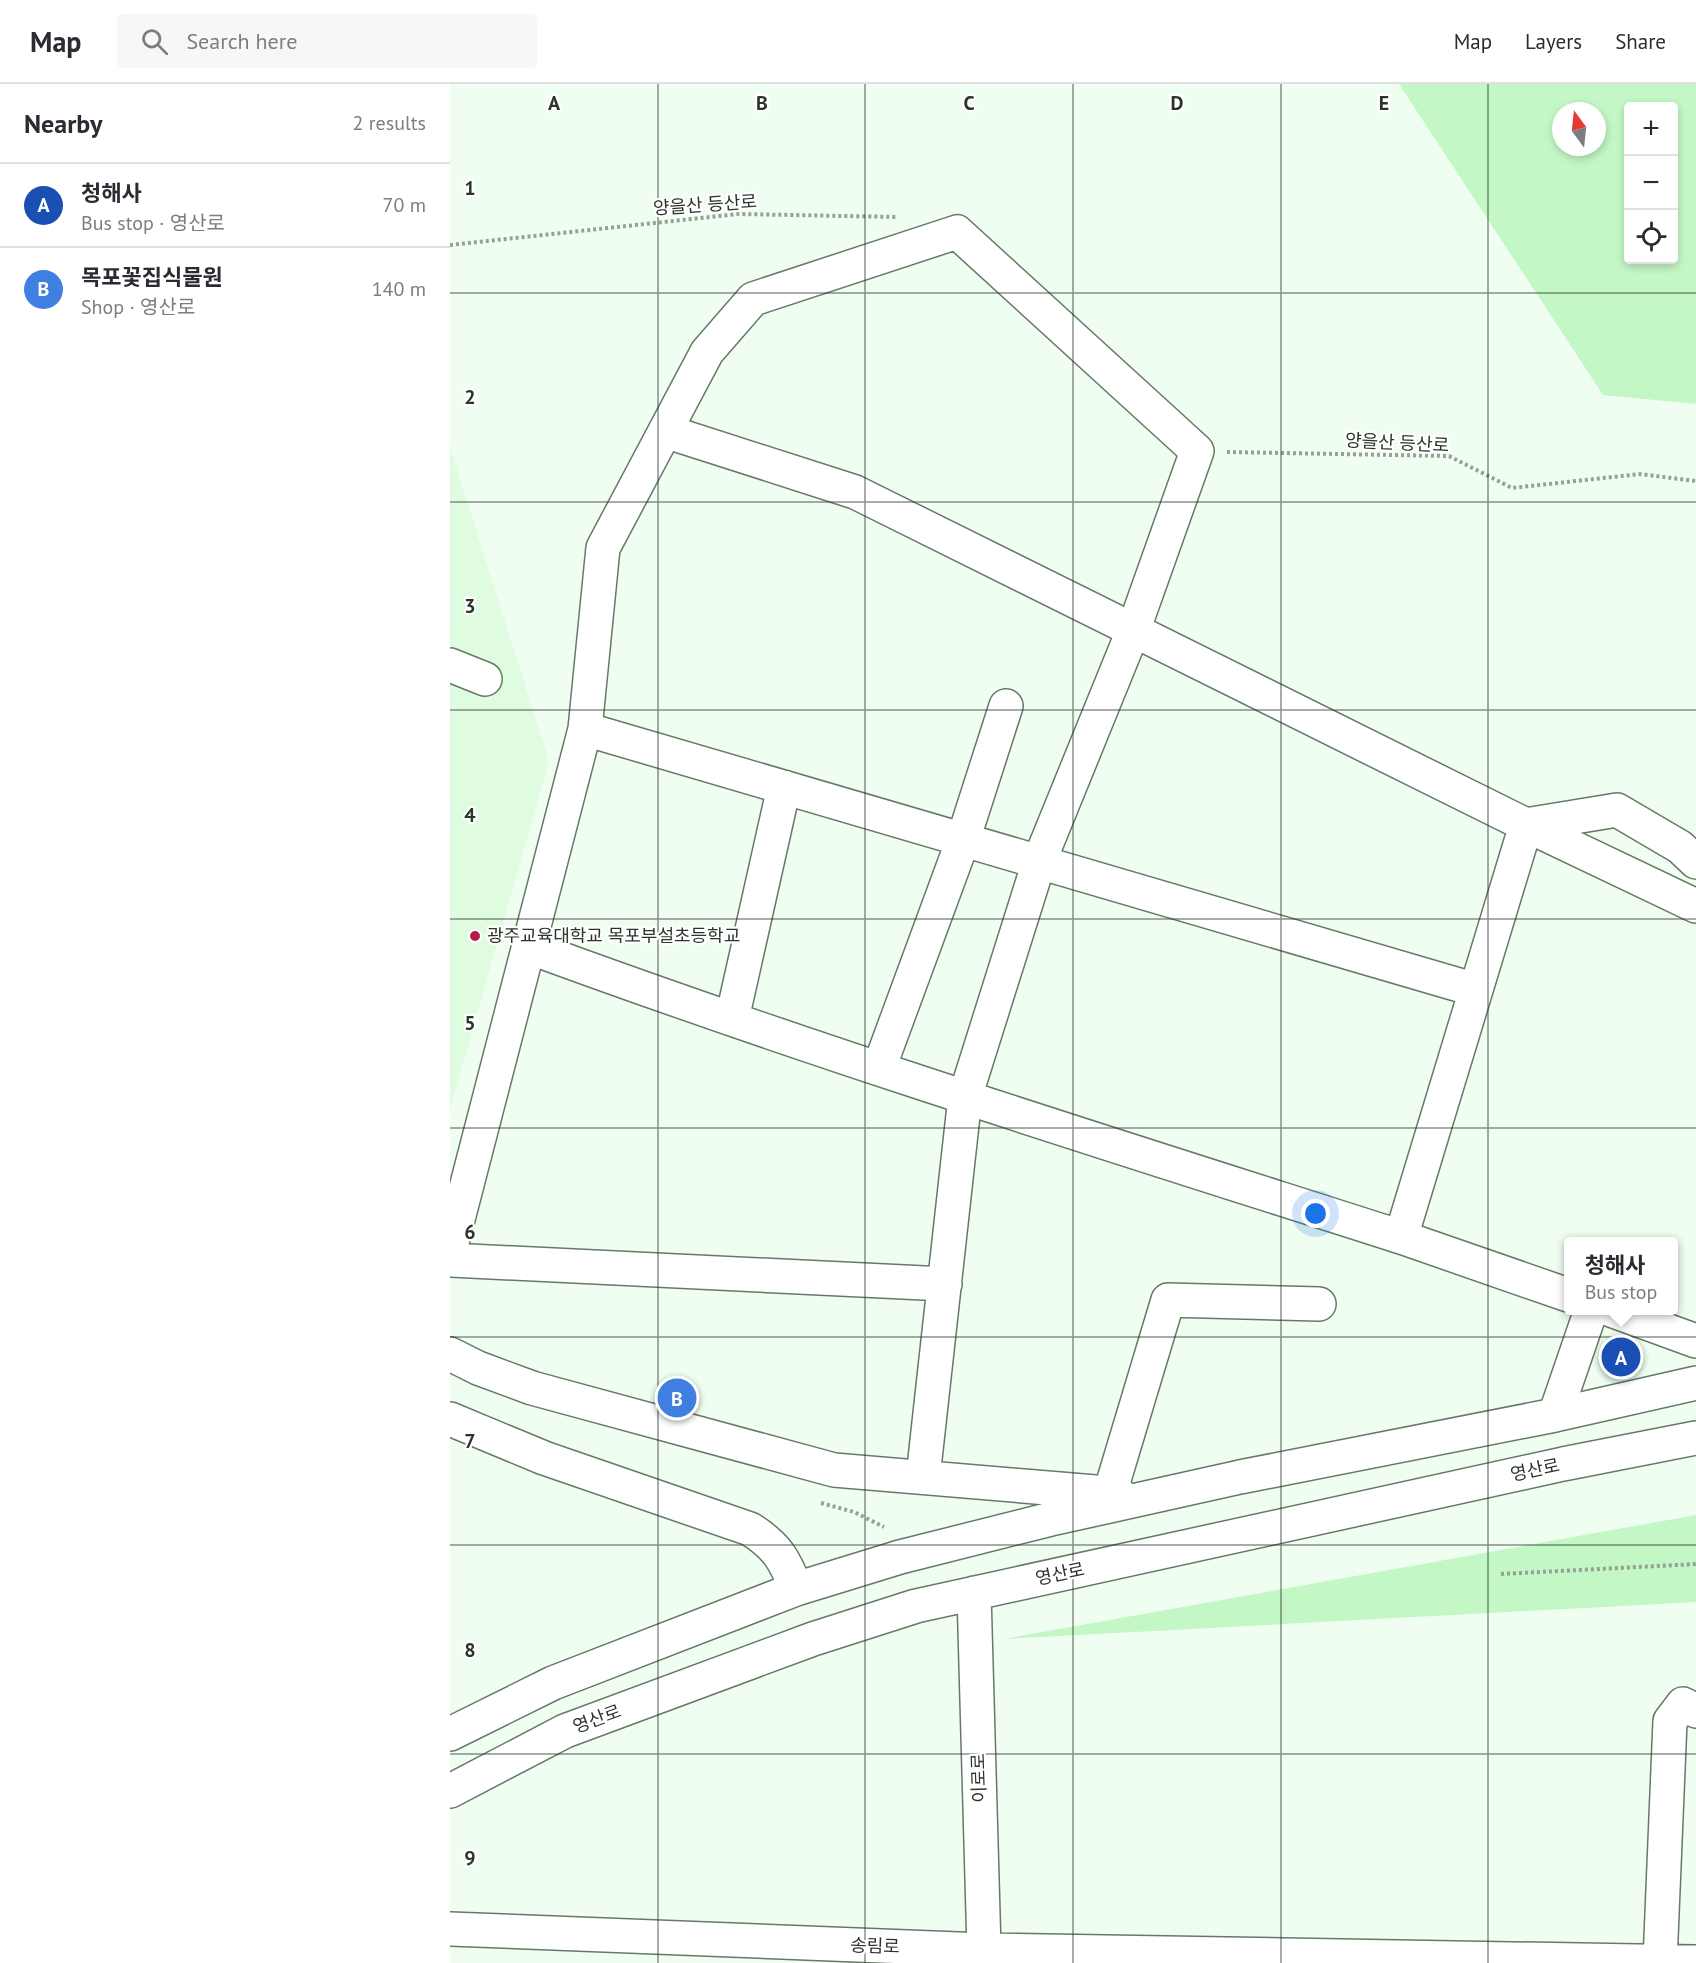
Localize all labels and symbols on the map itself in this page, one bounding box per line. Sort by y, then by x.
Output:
text: A [548,90,561,116]
text: B [756,90,768,116]
text: C [963,90,975,116]
text: D [1171,90,1184,116]
text: E [1379,90,1389,116]
north arrow [1552,102,1606,156]
text: 1 [464,175,476,201]
street label: 양을산 등산로 [652,189,758,220]
text: 2 [464,384,476,410]
street label: 양을산 등산로 [1344,428,1450,457]
text: 3 [464,593,476,619]
text: 4 [464,802,476,828]
place label: 광주교육대학교 목포부설초등학교 [487,924,740,947]
marker: 광주교육대학교 목포부설초등학교 [468,929,482,943]
text: 5 [464,1010,476,1036]
your location [1301,1199,1330,1228]
text: 6 [464,1219,476,1245]
pin: A [1602,1334,1640,1380]
pin: B [658,1376,696,1420]
text: 7 [464,1428,476,1454]
street label: 영산로 [1508,1453,1562,1486]
street label: 영산로 [1033,1557,1087,1590]
text: 8 [464,1637,476,1663]
street label: 영산로 [570,1699,624,1738]
street label: 이로로 [966,1753,991,1803]
text: 9 [464,1845,476,1871]
street label: 송림로 [850,1933,900,1958]

